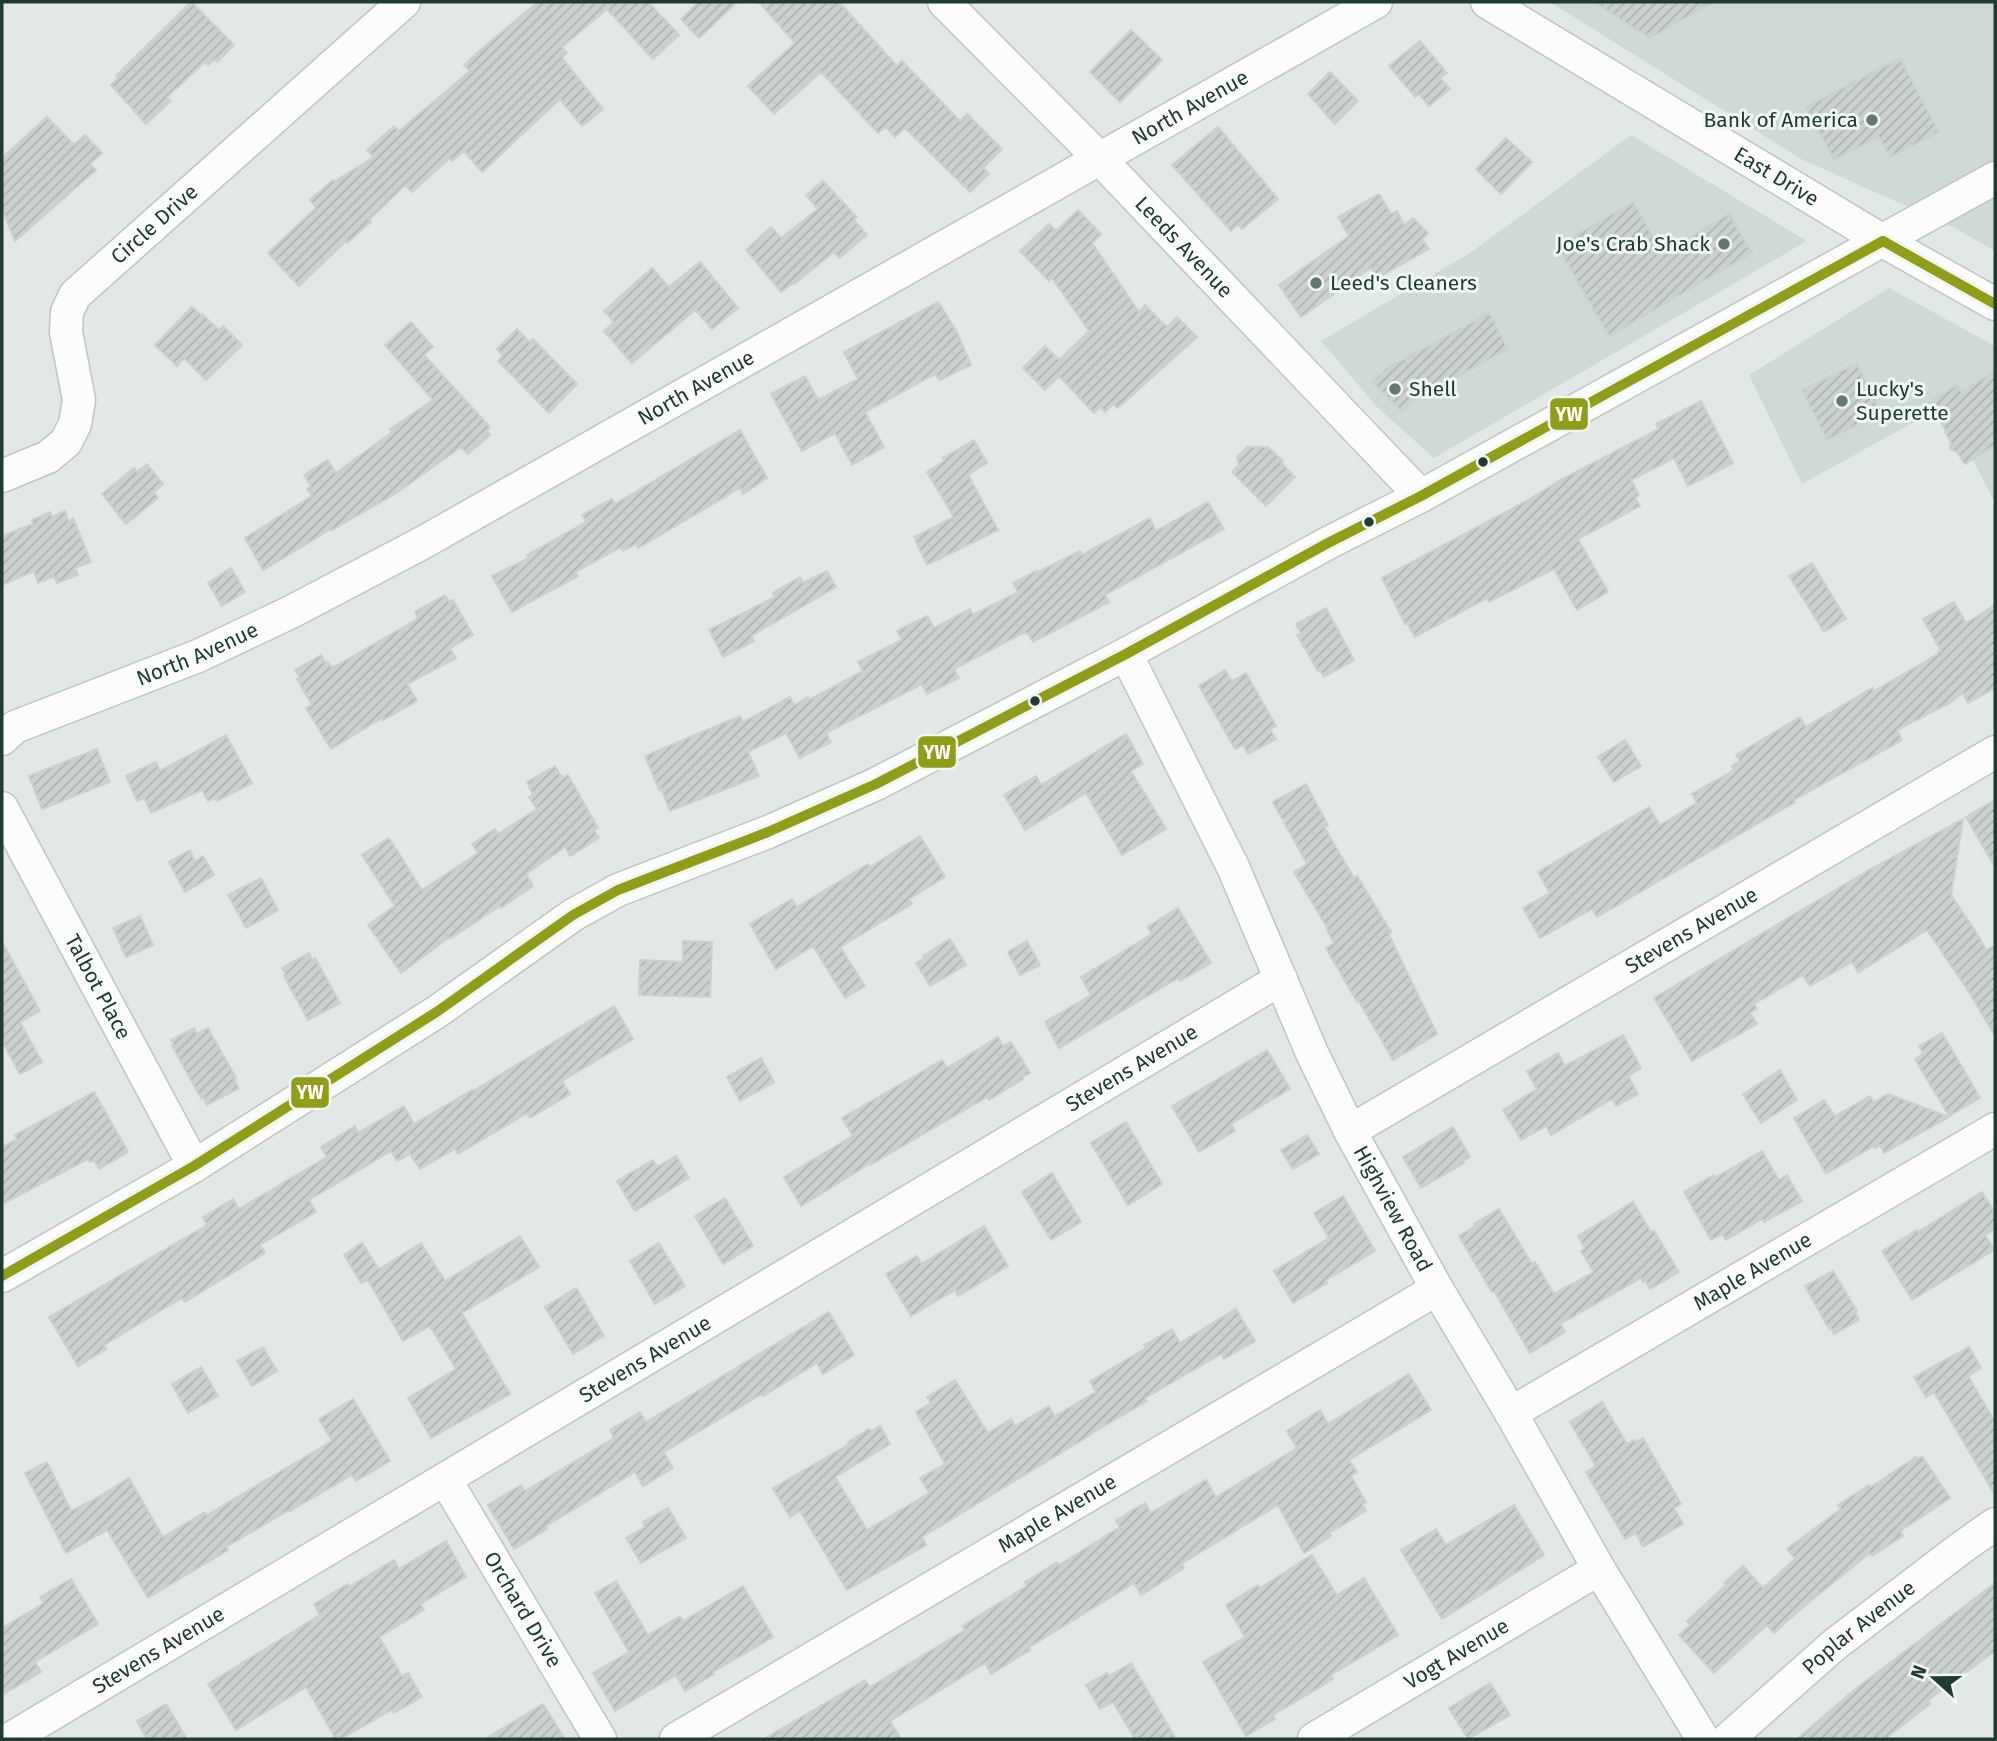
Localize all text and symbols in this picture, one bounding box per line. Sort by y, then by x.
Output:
street label: North Avenue [1127,64,1253,151]
place label: Bank of America [1704,107,1858,133]
marker: Bank of America [1864,112,1880,128]
street label: East Drive [1729,141,1824,212]
street label: Circle Drive [106,179,203,270]
street label: Leeds Avenue [1129,191,1238,303]
place label: Joe's Crab Shack [1556,231,1710,257]
marker: Joe's Crab Shack [1716,236,1732,252]
place label: Leed's Cleaners [1330,270,1477,296]
marker: Leed's Cleaners [1308,275,1324,291]
street label: North Avenue [633,344,759,431]
place label: Shell [1409,376,1457,402]
place label: Lucky's Superette [1856,376,1949,426]
marker: Shell [1387,381,1403,397]
marker: Lucky's Superette [1834,393,1850,409]
line badge: YW [1549,397,1589,431]
text: YW [1554,403,1583,426]
unlabelled marker [1476,455,1490,469]
unlabelled marker [1362,515,1376,529]
street label: North Avenue [133,616,262,692]
unlabelled marker [1028,694,1042,708]
line badge: YW [917,735,957,769]
text: YW [922,741,951,764]
street label: Stevens Avenue [1620,881,1762,979]
street label: Talbot Place [59,930,137,1044]
street label: Stevens Avenue [1061,1019,1202,1118]
line badge: YW [290,1076,330,1109]
text: YW [295,1081,324,1104]
street label: Highview Road [1348,1141,1438,1276]
street label: Maple Avenue [1689,1226,1816,1316]
street label: Stevens Avenue [574,1310,716,1409]
street label: Maple Avenue [993,1468,1121,1559]
street label: Orchard Drive [478,1547,567,1672]
street label: Poplar Avenue [1797,1575,1921,1680]
street label: Stevens Avenue [88,1601,229,1700]
street label: Vogt Avenue [1400,1613,1514,1695]
north arrow [1899,1643,1969,1713]
text: N [1906,1662,1932,1682]

